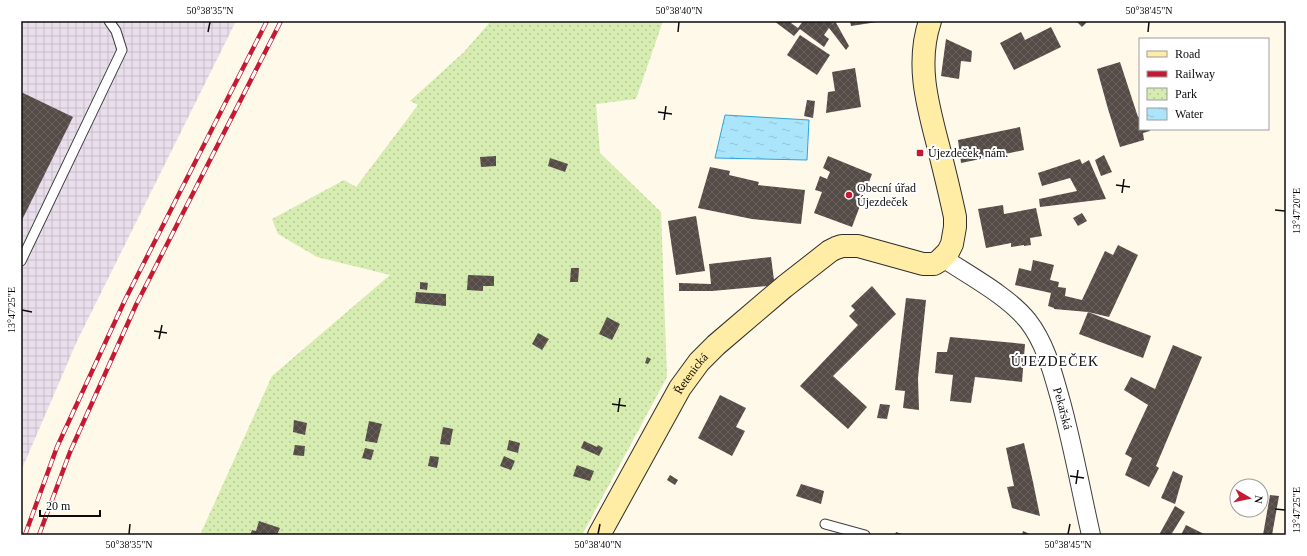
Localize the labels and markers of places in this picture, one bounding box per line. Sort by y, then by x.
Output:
place label: Újezdeček, nám. [928,146,1008,160]
marker: Újezdeček, nám. [915,148,925,158]
place label: Obecní úřad Újezdeček [857,181,916,209]
marker: Obecní úřad Újezdeček [844,190,854,200]

